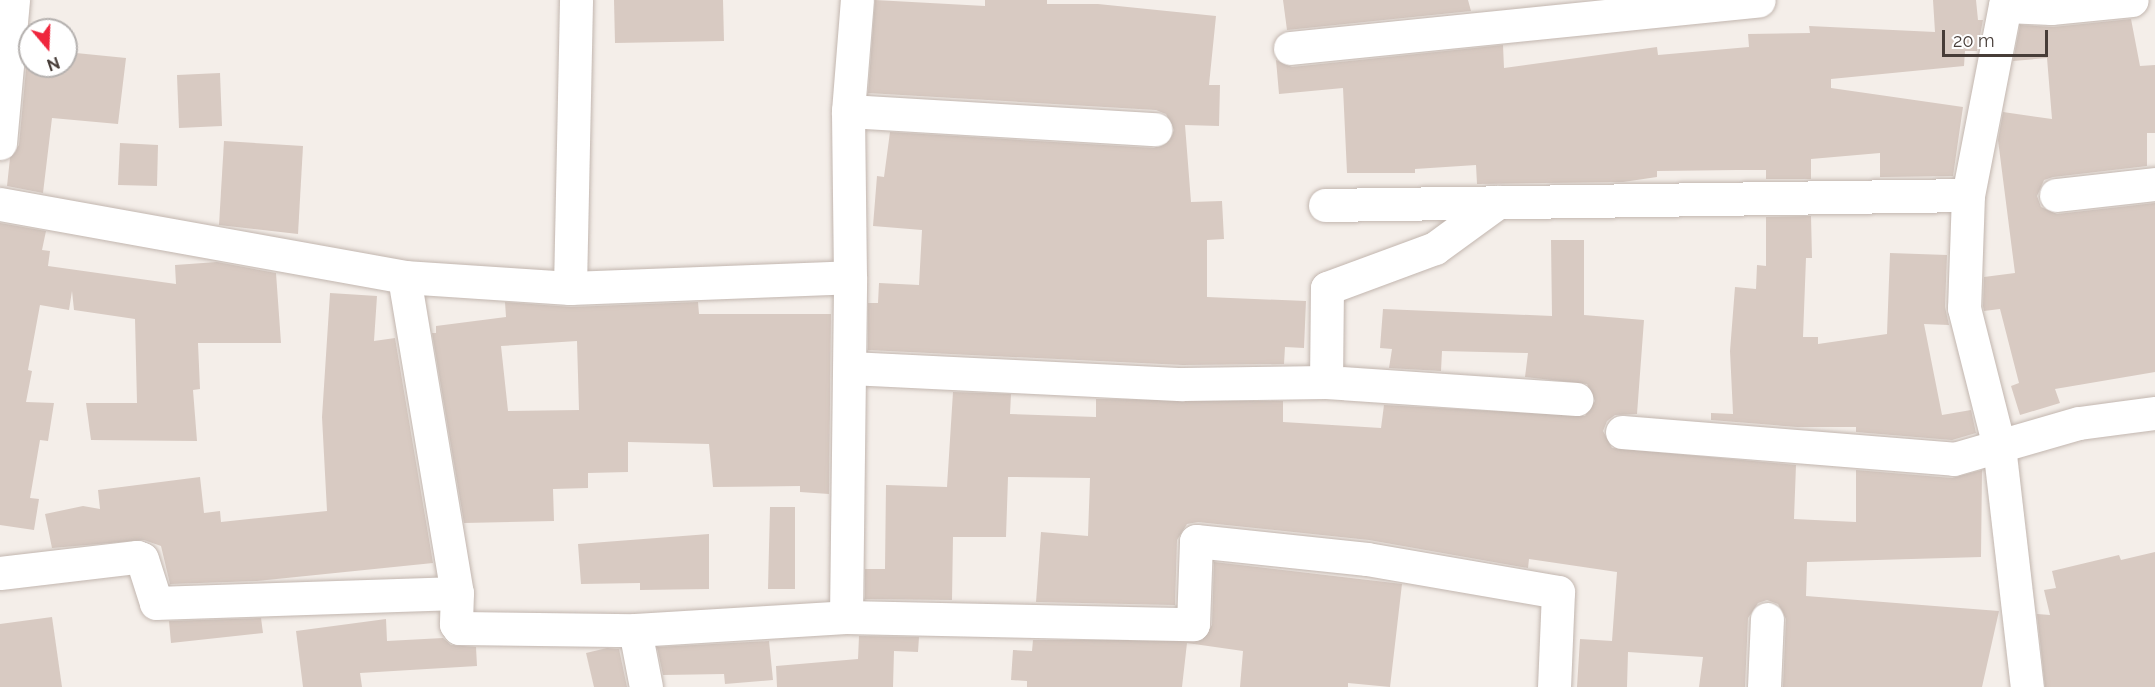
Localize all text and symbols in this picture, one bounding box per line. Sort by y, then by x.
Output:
north arrow [18,18,78,78]
scale bar [1945,18,2052,56]
text: 20 m [1953,30,1995,51]
text: N [45,53,62,75]

